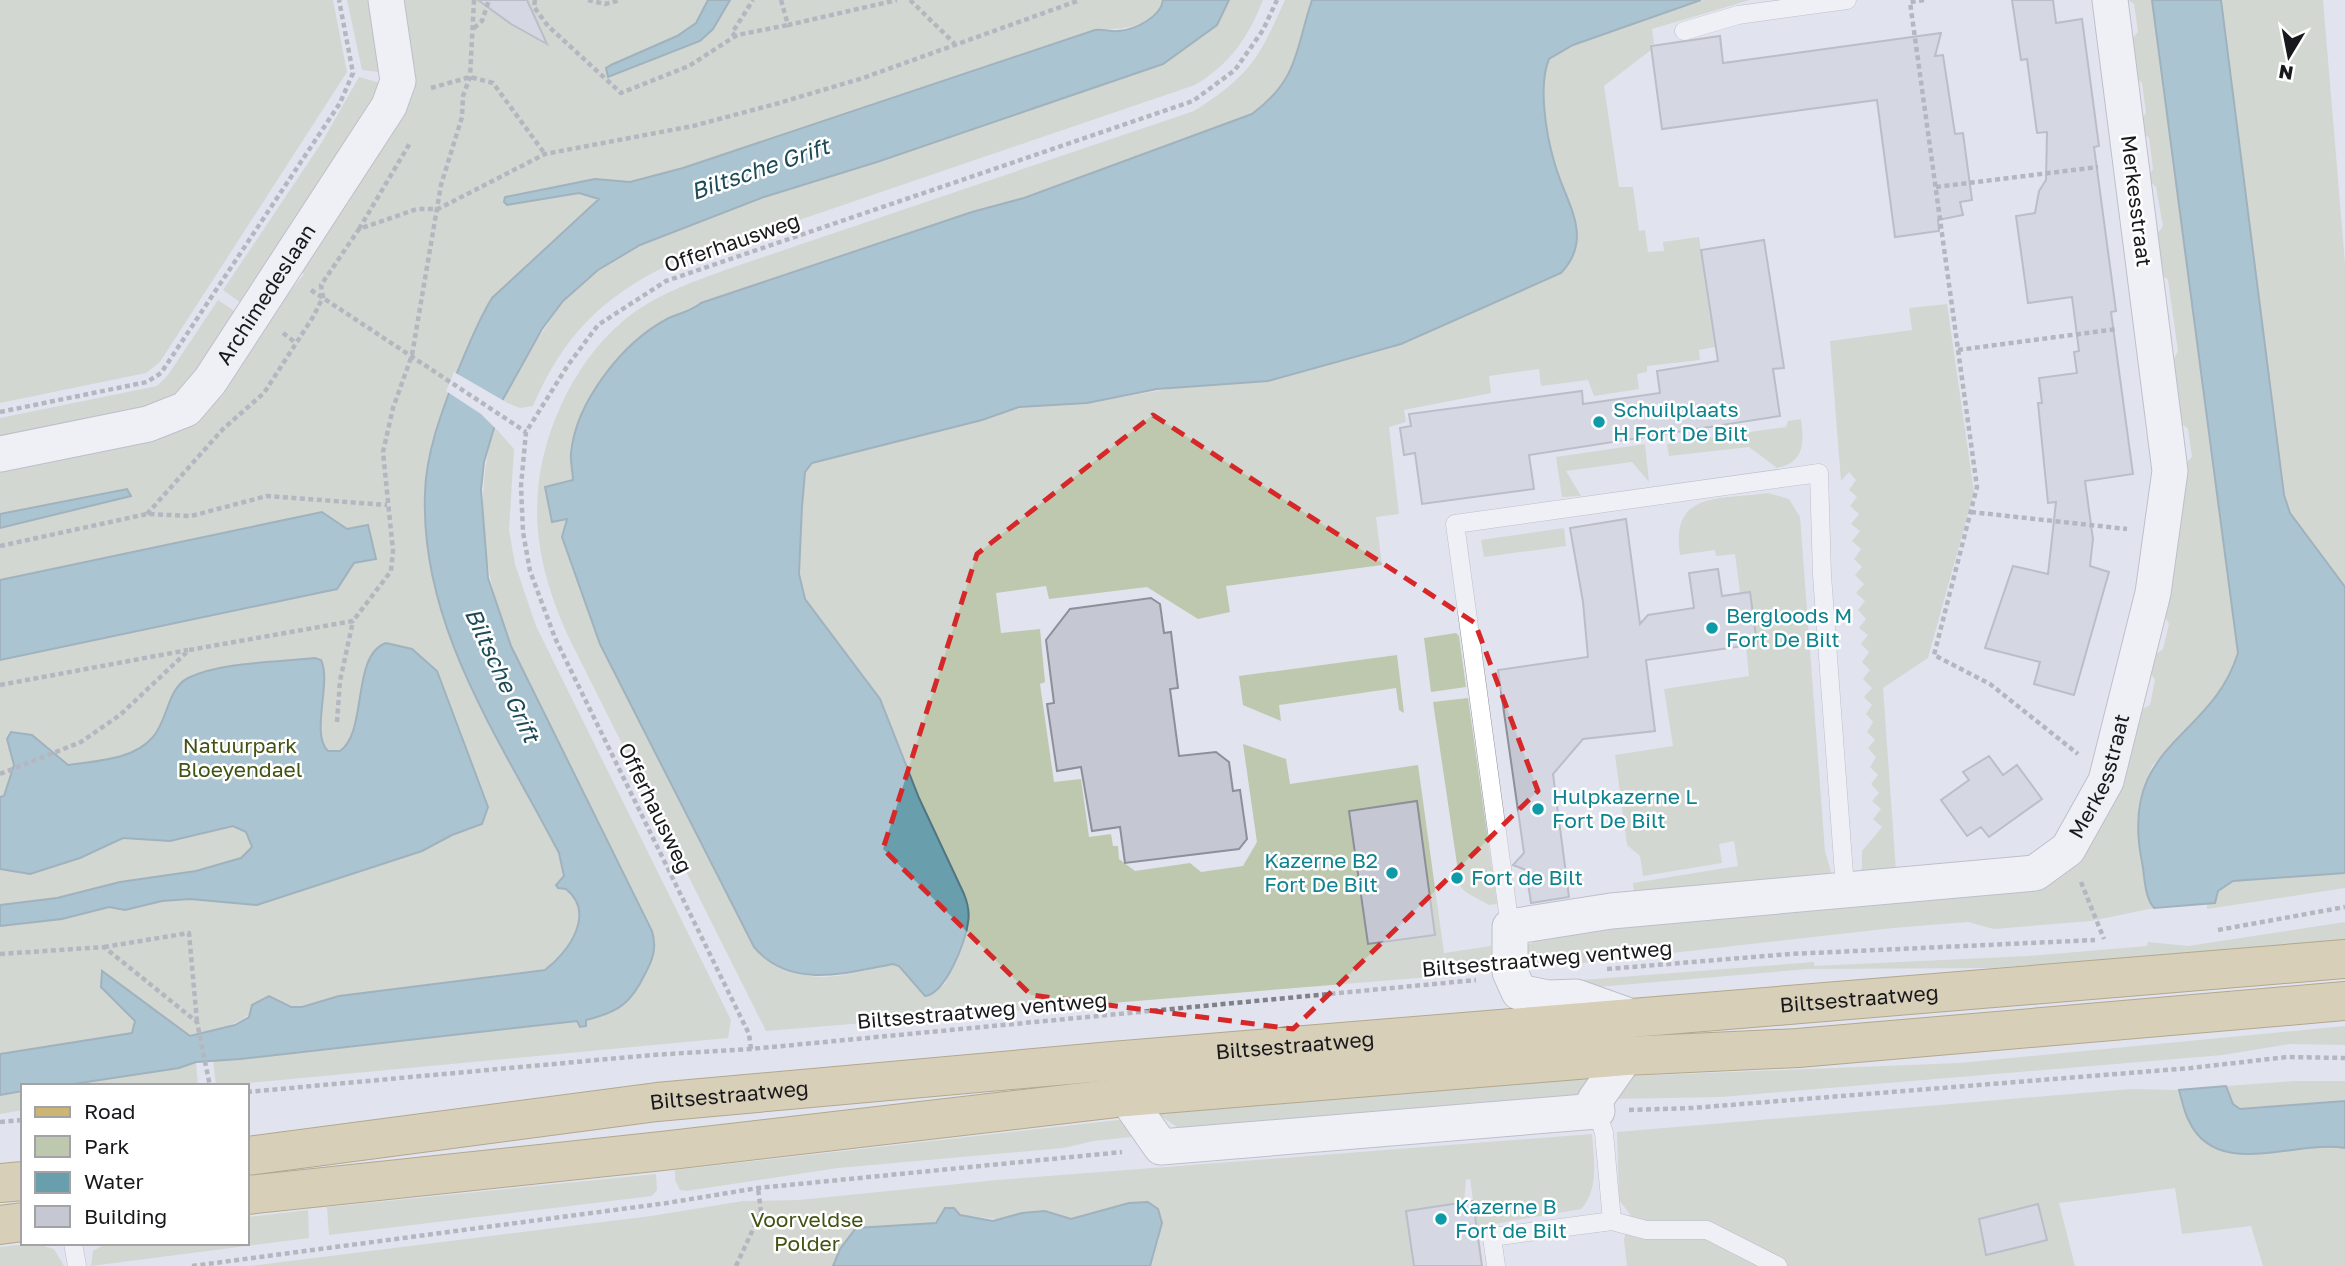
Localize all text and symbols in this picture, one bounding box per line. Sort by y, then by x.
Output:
north arrow [2254,21,2324,91]
text: N [2277,61,2295,86]
water label: Biltsche Grift [687,131,834,205]
street label: Merkesstraat [2116,133,2158,268]
street label: Offerhausweg [660,207,803,277]
street label: Archimedeslaan [210,219,321,369]
place label: Schuilplaats H Fort De Bilt [1613,396,1748,446]
marker: Schuilplaats H Fort De Bilt [1591,414,1607,430]
place label: Bergloods M Fort De Bilt [1726,602,1852,652]
water label: Biltsche Grift [460,603,547,748]
marker: Bergloods M Fort De Bilt [1704,620,1720,636]
street label: Merkesstraat [2063,711,2134,843]
park label: Natuurpark Bloeyendael [177,732,303,782]
street label: Offerhausweg [613,738,699,877]
place label: Hulpkazerne L Fort De Bilt [1552,783,1697,833]
marker: Hulpkazerne L Fort De Bilt [1530,801,1546,817]
place label: Kazerne B2 Fort De Bilt [1264,847,1378,897]
place label: Fort de Bilt [1471,864,1583,890]
marker: Kazerne B2 Fort De Bilt [1384,865,1400,881]
marker: Fort de Bilt [1449,870,1465,886]
street label: Biltsestraatweg ventweg [1421,934,1673,982]
street label: Biltsestraatweg [1778,979,1939,1018]
street label: Biltsestraatweg ventweg [856,986,1108,1034]
street label: Biltsestraatweg [1214,1025,1375,1064]
street label: Biltsestraatweg [648,1074,810,1115]
legend [21,1084,248,1245]
text: Road [84,1098,135,1124]
text: Park [84,1133,130,1159]
text: Water [84,1168,144,1194]
place label: Kazerne B Fort de Bilt [1455,1193,1567,1243]
text: Building [84,1203,167,1229]
park label: Voorveldse Polder [750,1206,864,1256]
marker: Kazerne B Fort de Bilt [1433,1211,1449,1227]

